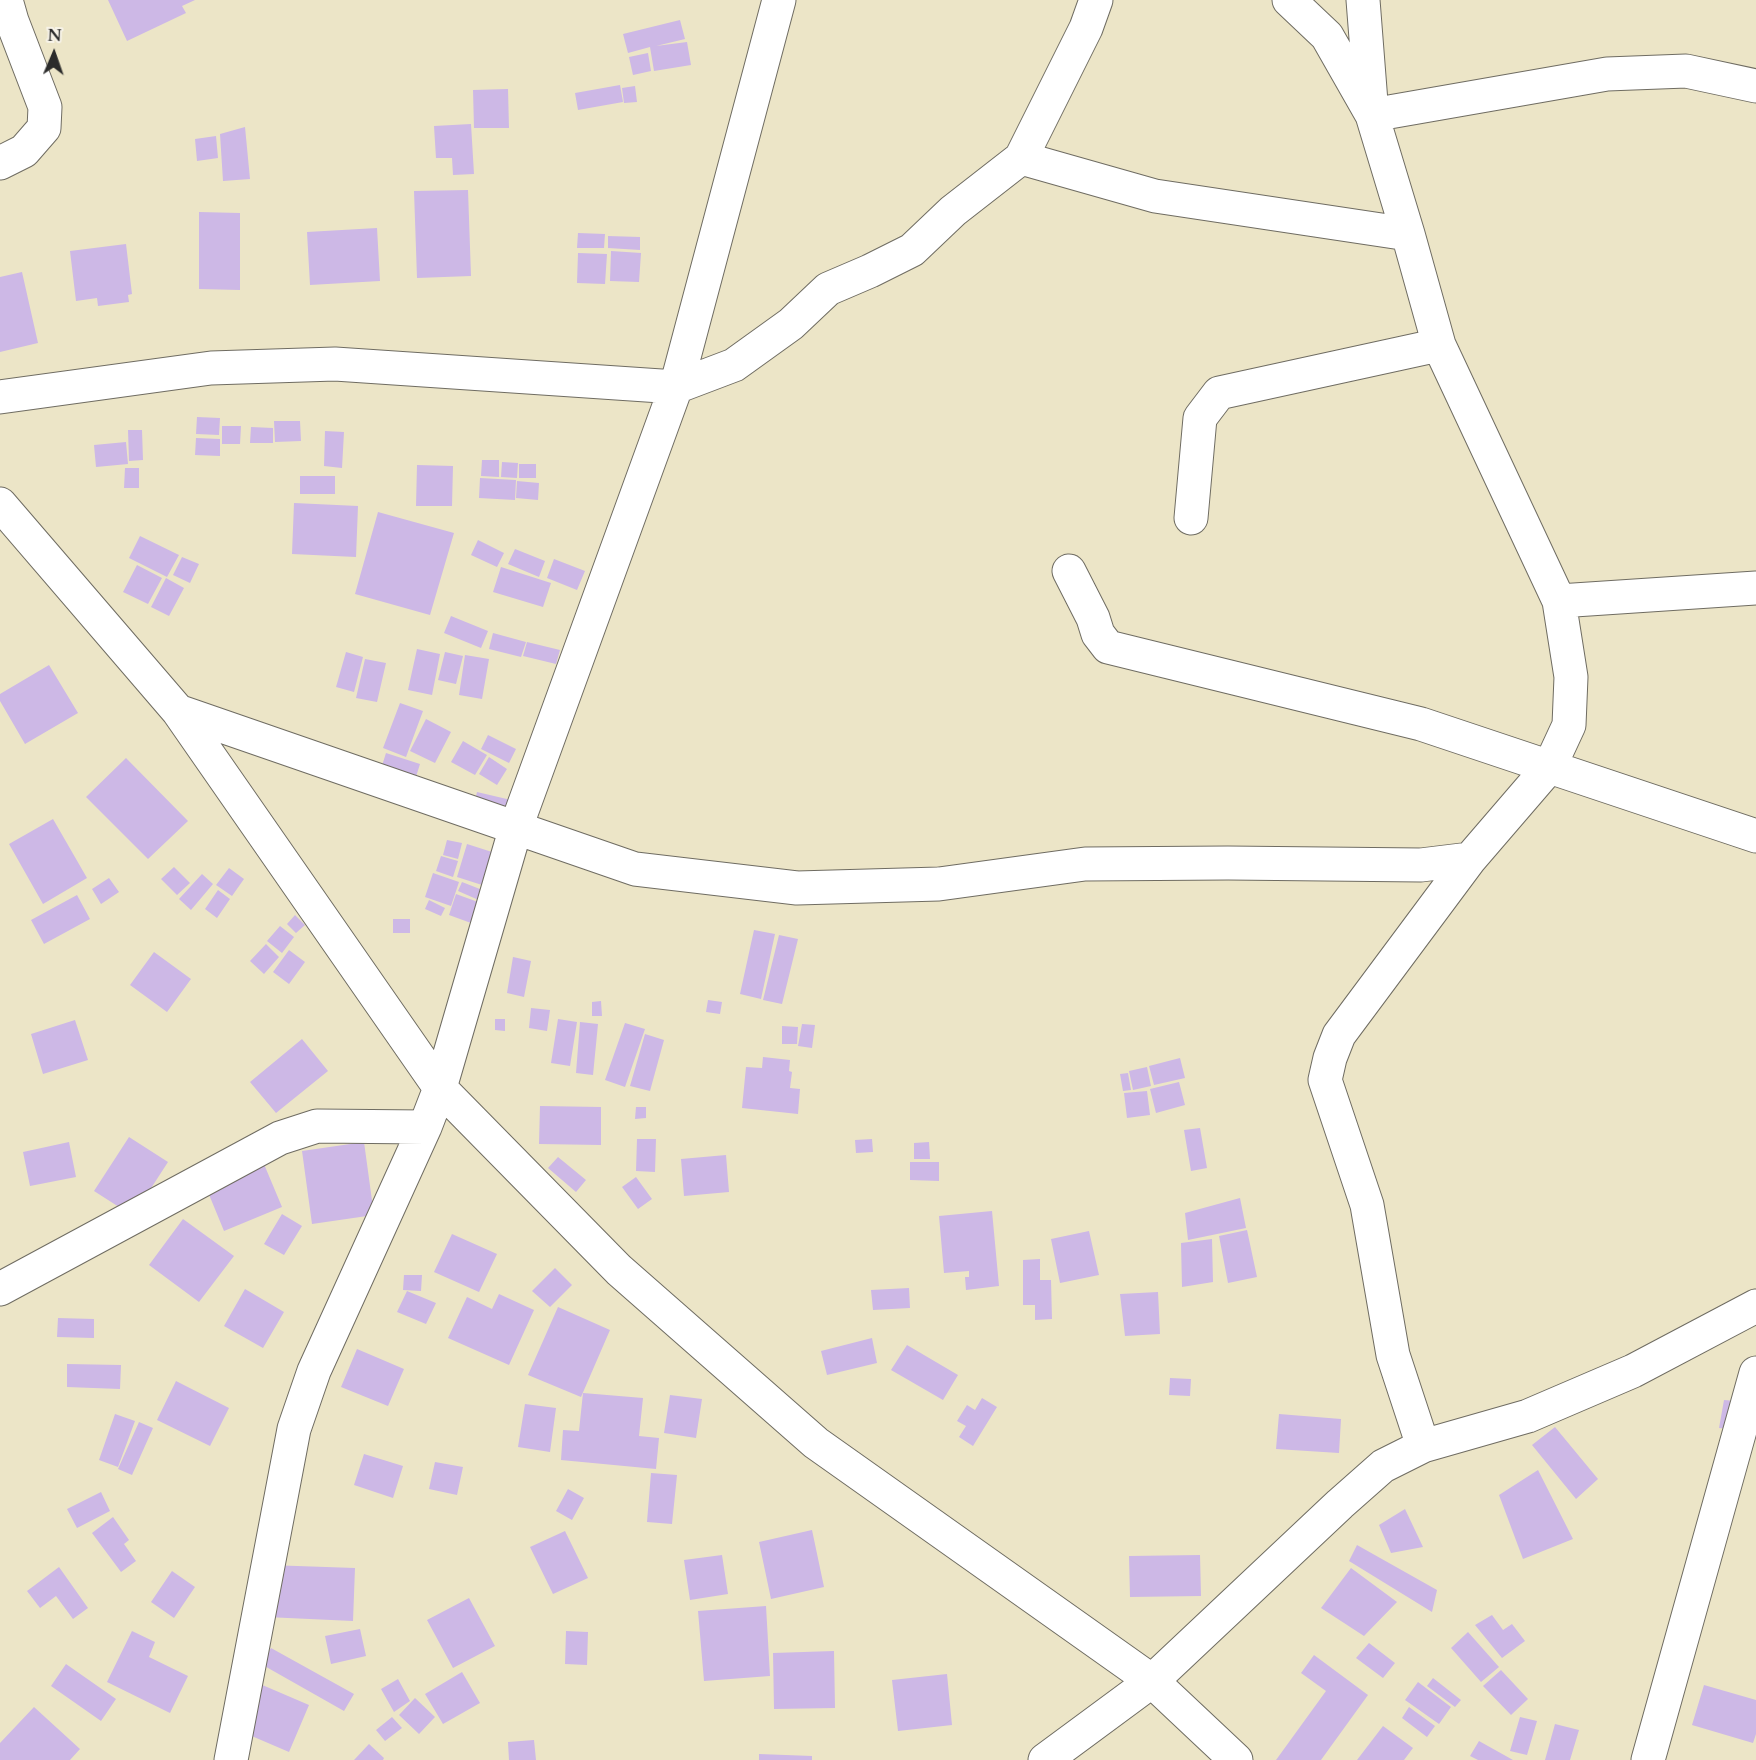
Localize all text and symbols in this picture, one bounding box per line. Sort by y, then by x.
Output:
north arrow [24,24,84,84]
text: N [47,25,62,47]

